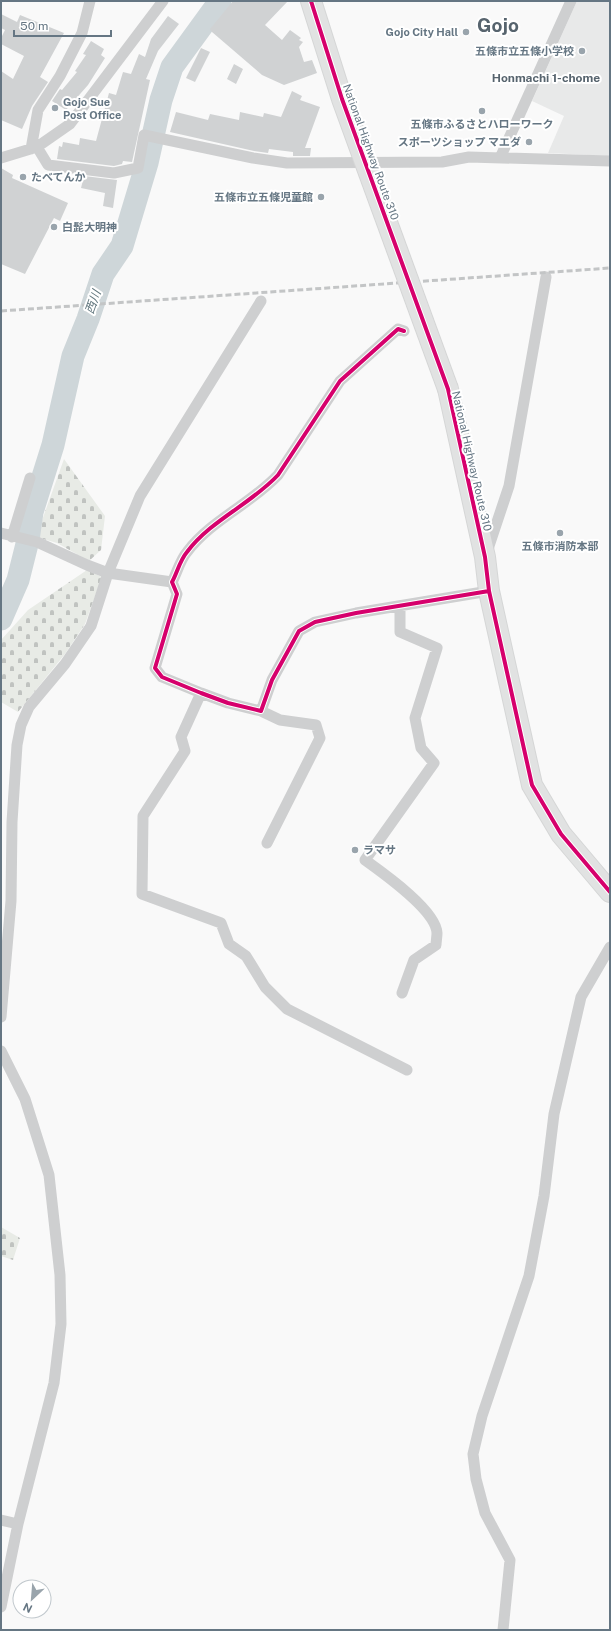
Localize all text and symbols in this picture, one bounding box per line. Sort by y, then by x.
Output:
scale bar [14,12,111,38]
district label: Gojo [477,14,519,36]
text: 50 m [20,19,48,33]
place label: Gojo City Hall [386,26,458,38]
marker: Gojo City Hall [461,27,471,37]
place label: 五條市立五條小学校 [475,45,574,57]
marker: 五條市立五條小学校 [577,46,587,56]
district label: Honmachi 1-chome [492,71,600,85]
street label: National Highway Route 310 [341,82,401,222]
place label: Gojo Sue Post Office [63,96,121,121]
marker: Gojo Sue Post Office [50,103,60,113]
marker: 五條市ふるさとハローワーク [477,106,487,116]
place label: 五條市ふるさとハローワーク [411,118,554,130]
place label: スポーツショップ マエダ [398,136,521,148]
marker: スポーツショップ マエダ [524,137,534,147]
place label: たべてんか [31,171,86,183]
marker: たべてんか [18,172,28,182]
place label: 五條市立五條児童館 [214,191,313,203]
marker: 五條市立五條児童館 [316,192,326,202]
place label: 白髭大明神 [62,221,117,233]
marker: 白髭大明神 [49,222,59,232]
water label: 西川 [82,286,104,316]
street label: National Highway Route 310 [450,390,494,533]
marker: 五條市消防本部 [555,528,565,538]
place label: 五條市消防本部 [522,540,599,552]
place label: ラマサ [363,844,396,856]
marker: ラマサ [350,845,360,855]
north arrow [12,1579,52,1619]
text: N [21,1601,34,1615]

